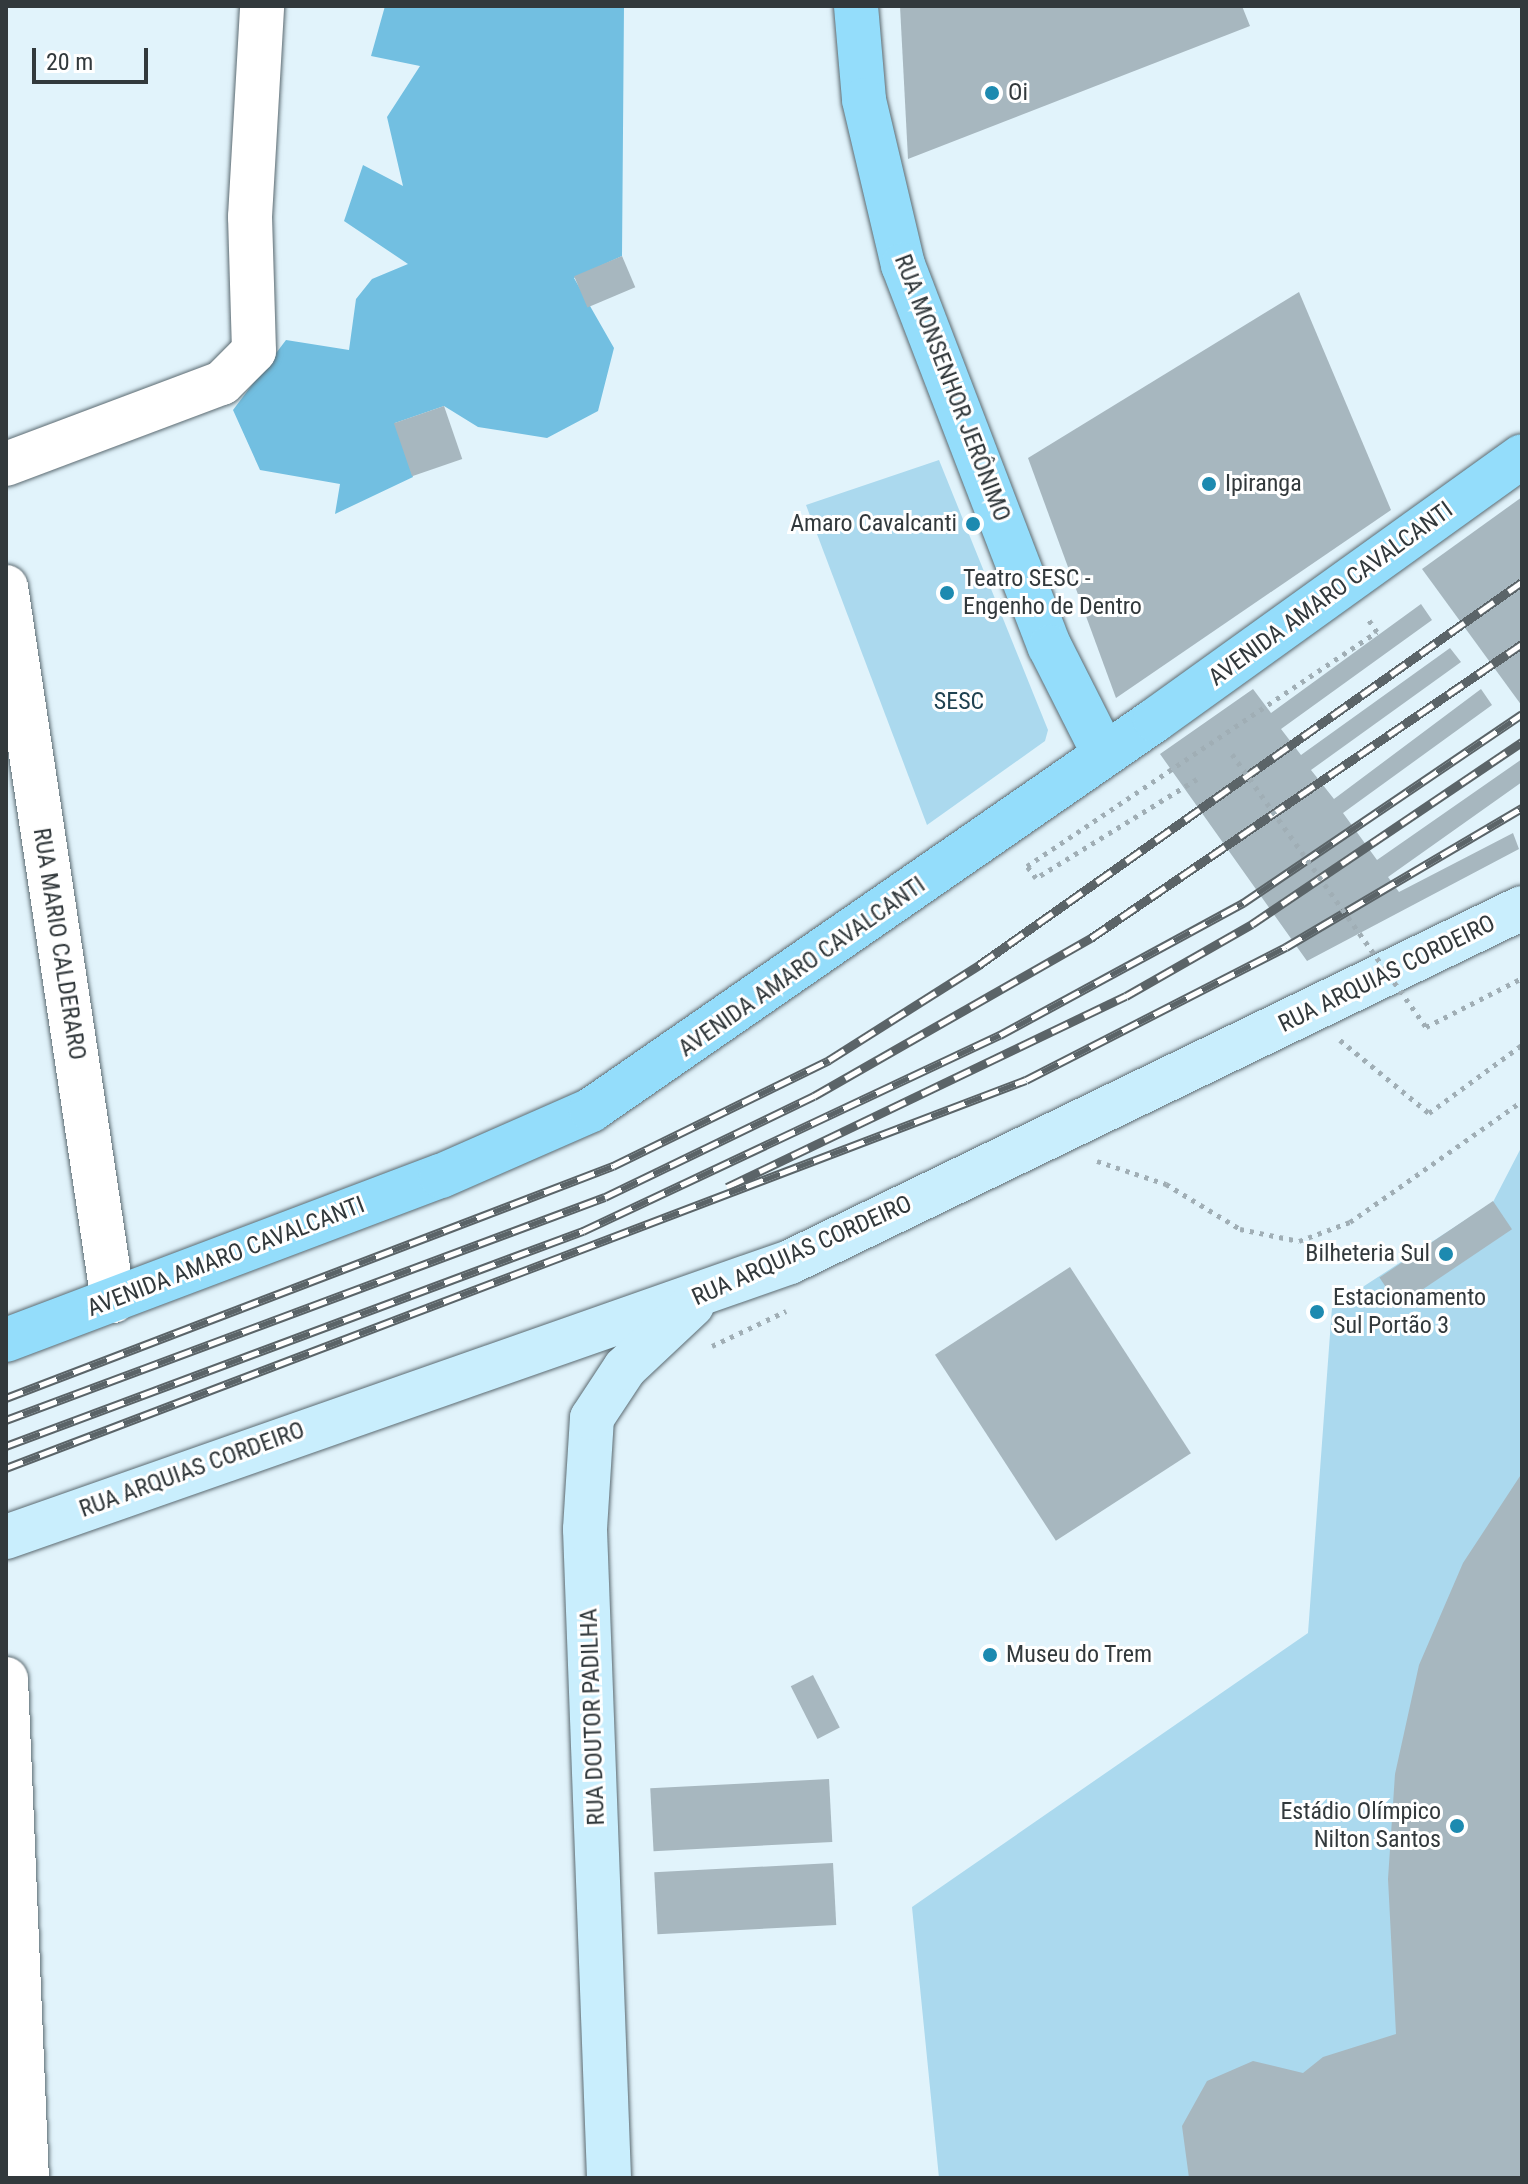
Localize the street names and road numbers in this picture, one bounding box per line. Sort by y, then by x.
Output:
street label: RUA MONSENHOR JERÔNIMO [888,250,1016,526]
street label: AVENIDA AMARO CAVALCANTI [1203,496,1459,692]
street label: RUA MARIO CALDERARO [26,826,92,1062]
street label: AVENIDA AMARO CAVALCANTI [673,871,931,1063]
street label: RUA ARQUIAS CORDEIRO [1274,909,1500,1039]
street label: RUA ARQUIAS CORDEIRO [688,1190,916,1312]
street label: AVENIDA AMARO CAVALCANTI [83,1191,369,1323]
street label: RUA ARQUIAS CORDEIRO [76,1416,308,1524]
street label: RUA DOUTOR PADILHA [575,1608,611,1826]

